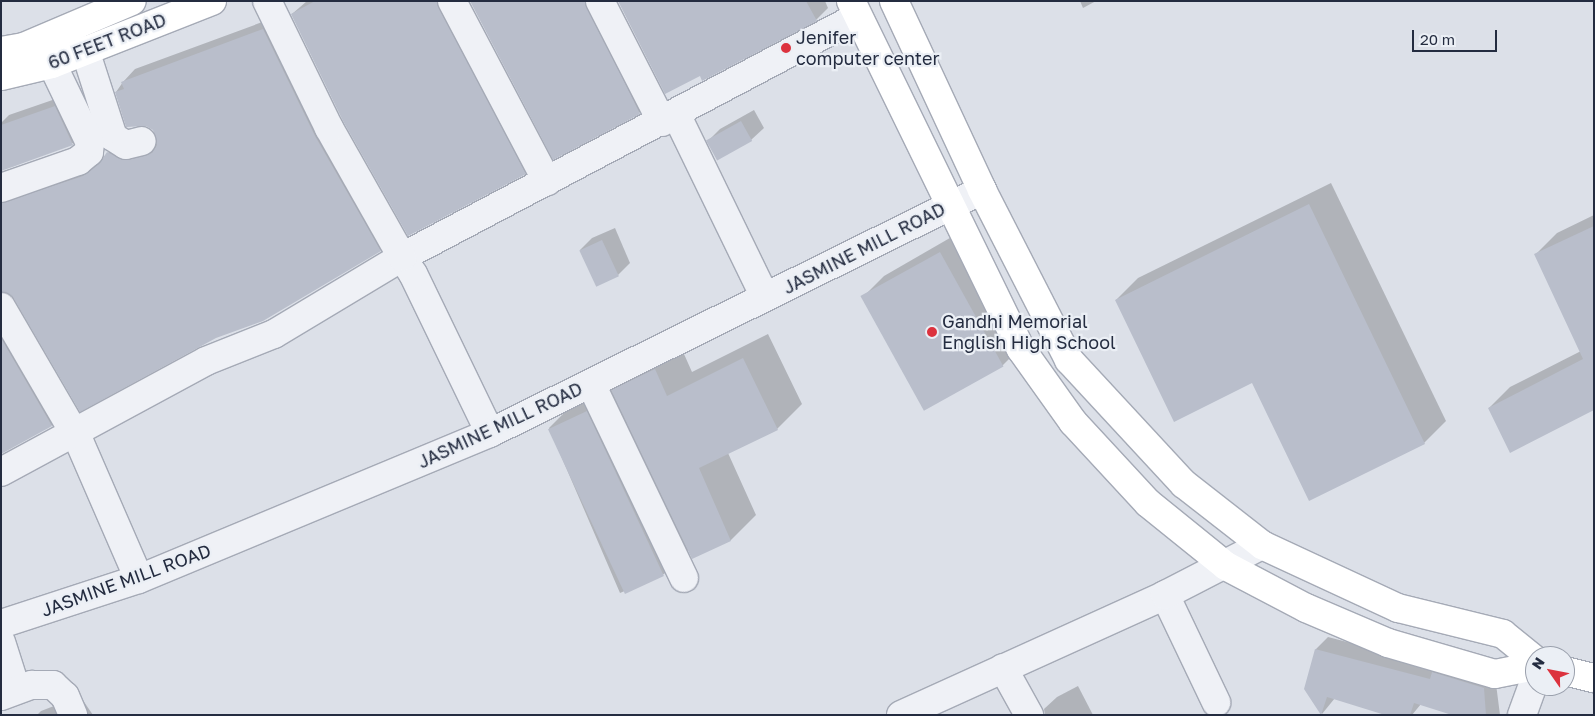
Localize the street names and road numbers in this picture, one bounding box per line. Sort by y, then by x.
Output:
street label: 60 FEET ROAD [45,9,169,73]
street label: JASMINE MILL ROAD [779,198,949,298]
street label: JASMINE MILL ROAD [414,377,586,473]
street label: JASMINE MILL ROAD [38,539,214,621]

